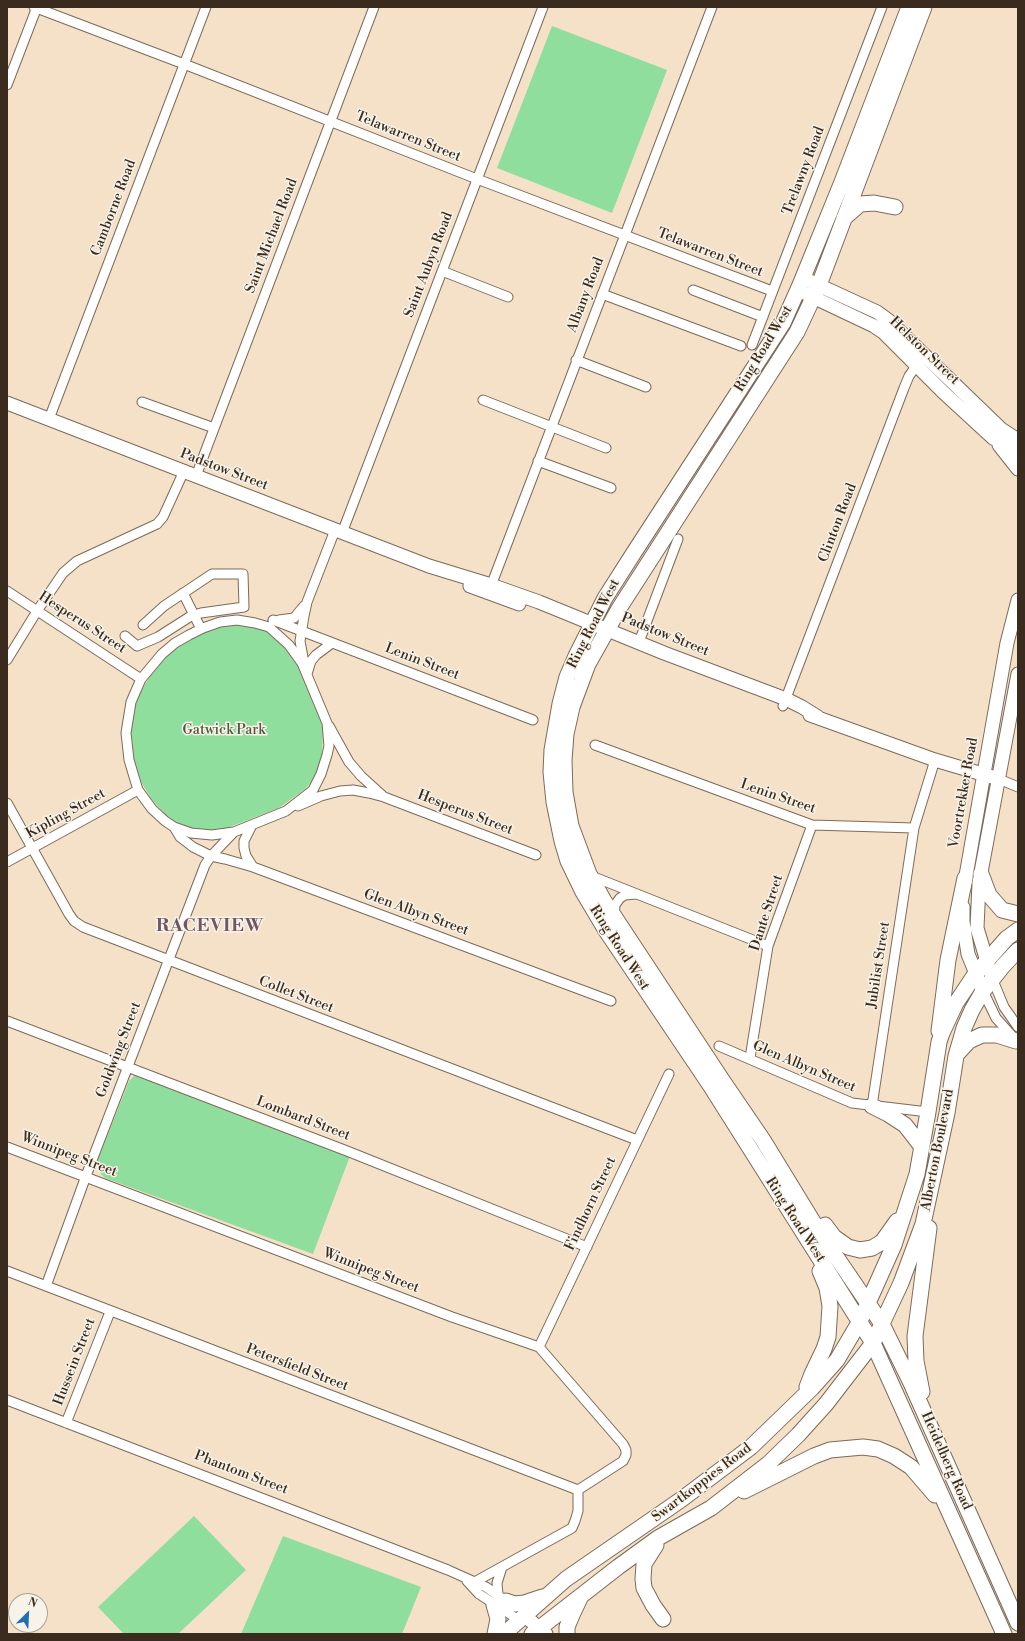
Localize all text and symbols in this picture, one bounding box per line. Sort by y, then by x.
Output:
street label: Telawarren Street [353,108,463,166]
street label: Trelawny Road [779,124,829,218]
street label: Camborne Road [88,157,140,259]
street label: Saint Michael Road [242,176,302,296]
street label: Saint Aubyn Road [401,210,457,320]
street label: Telawarren Street [655,225,765,281]
street label: Albany Road [564,255,608,335]
street label: Ring Road West [732,303,796,395]
street label: Helston Street [886,313,962,389]
street label: Padstow Street [178,445,270,495]
street label: Clinton Road [815,481,861,565]
street label: Ring Road West [564,576,624,672]
street label: Hesperus Street [35,588,129,658]
street label: Padstow Street [619,610,711,660]
street label: Lenin Street [382,640,462,684]
park label: Gatwick Park [183,723,265,739]
street label: Voortrekker Road [946,736,982,850]
street label: Lenin Street [738,776,818,818]
street label: Kipling Street [23,785,109,843]
street label: Hesperus Street [415,787,515,839]
street label: Dante Street [747,873,787,953]
street label: Glen Albyn Street [361,886,471,940]
street label: Ring Road West [585,902,653,994]
district label: RACEVIEW [156,916,264,938]
street label: Jubilist Street [864,921,894,1009]
street label: Collet Street [256,973,336,1017]
street label: Goldwing Street [93,1000,145,1100]
street label: Glen Albyn Street [750,1038,858,1096]
street label: Alberton Boulevard [918,1088,958,1212]
street label: Lombard Street [254,1093,352,1145]
street label: Winnipeg Street [19,1129,119,1181]
street label: Findhorn Street [562,1154,620,1254]
street label: Ring Road West [761,1174,829,1266]
street label: Winnipeg Street [321,1245,421,1297]
street label: Hussein Street [51,1316,99,1408]
street label: Petersfield Street [243,1341,351,1395]
street label: Heidelberg Road [917,1409,975,1513]
street label: Swartkoppies Road [649,1440,755,1526]
street label: Phantom Street [192,1447,290,1499]
north arrow [8,1593,48,1633]
text: N [26,1595,39,1611]

